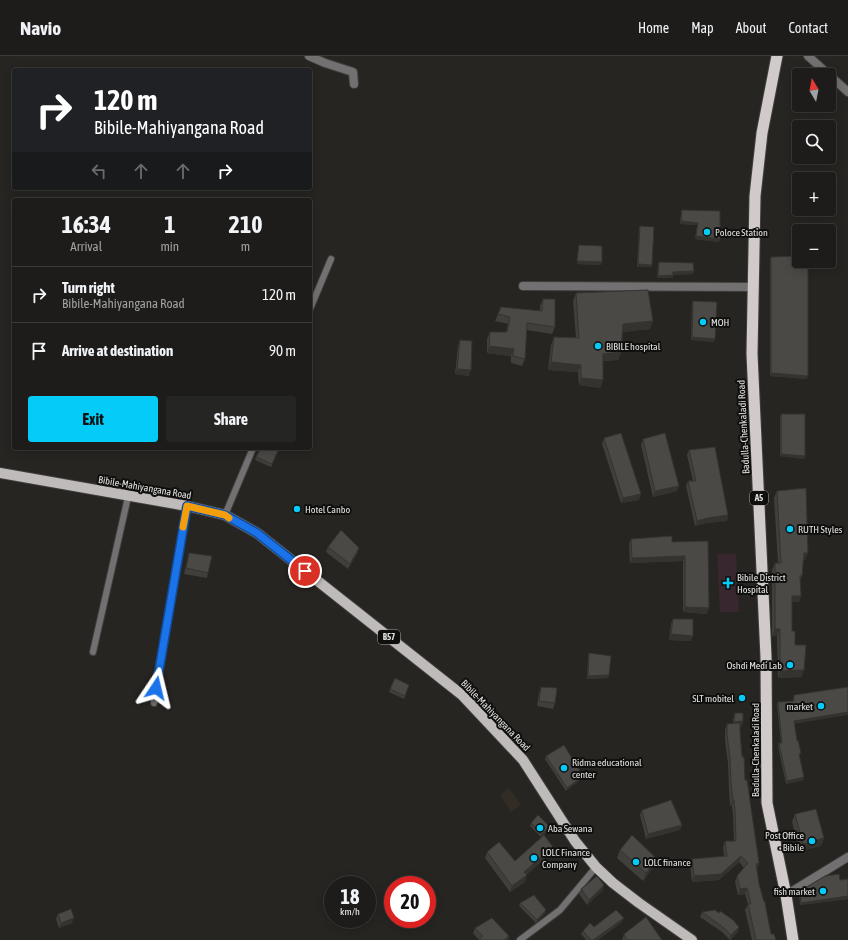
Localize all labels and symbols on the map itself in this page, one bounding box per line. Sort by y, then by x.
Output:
north arrow [792,68,836,112]
marker: Poloce Station [702,227,712,237]
place label: Poloce Station [715,227,768,238]
marker: MOH [698,317,708,327]
place label: MOH [711,317,729,328]
marker: BIBILE hospital [593,341,603,351]
place label: BIBILE hospital [606,341,661,352]
street label: Badulla-Chenkaladi Road [736,379,751,474]
street label: Bibile-Mahiyangana Road [97,474,193,501]
road number: A5 [750,491,768,505]
marker: Hotel Canbo [292,504,302,514]
place label: Hotel Canbo [305,504,351,515]
marker: RUTH Styles [785,524,795,534]
place label: RUTH Styles [798,524,843,535]
pin [288,554,322,588]
place label: Bibile District Hospital [737,572,786,595]
marker: Bibile District Hospital [722,577,734,589]
road number: B57 [378,630,400,644]
place label: Oshdi Medi Lab [727,660,782,671]
marker: Oshdi Medi Lab [785,660,795,670]
position arrow [135,667,177,709]
street label: Bibile-Mahiyangana Road [459,678,533,753]
place label: SLT mobitel [692,693,734,704]
marker: SLT mobitel [737,693,747,703]
place label: market [787,701,813,712]
marker: market [816,701,826,711]
street label: Badulla-Chenkaladi Road [750,703,761,797]
place label: Ridma educational center [572,757,642,780]
marker: Ridma educational center [559,763,569,773]
marker: Aba Sewana [535,823,545,833]
place label: Aba Sewana [548,823,593,834]
place label: Post Office - Bibile [765,830,804,853]
marker: Post Office - Bibile [807,836,817,846]
place label: LOLC Finance Company [542,847,590,870]
marker: LOLC Finance Company [529,853,539,863]
marker: LOLC finance [631,857,641,867]
place label: LOLC finance [644,857,691,868]
speed limit sign: 20 [384,876,436,928]
place label: fish market [774,886,815,897]
marker: fish market [818,886,828,896]

